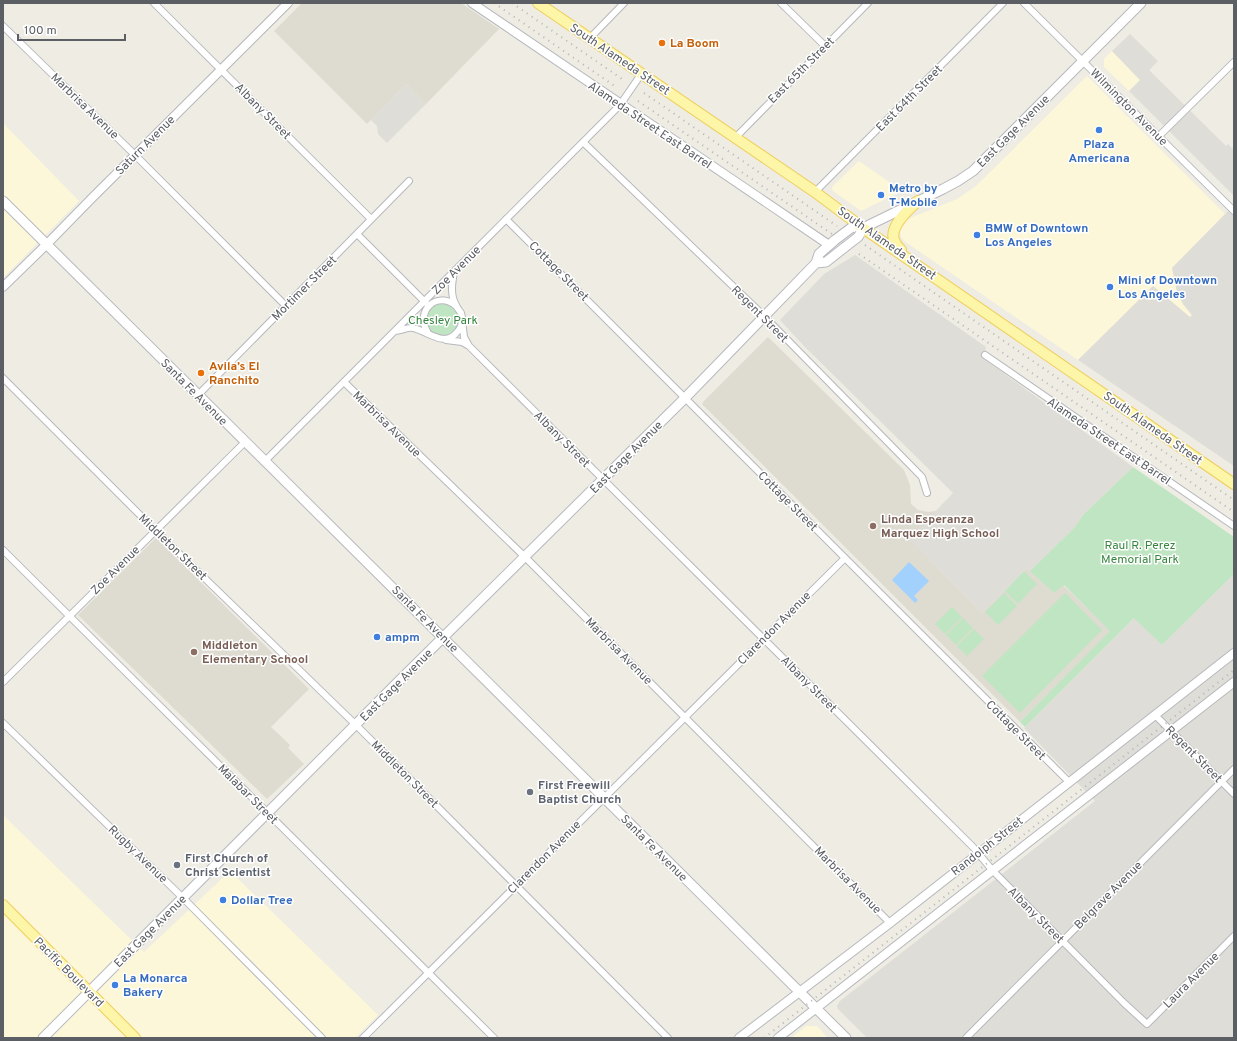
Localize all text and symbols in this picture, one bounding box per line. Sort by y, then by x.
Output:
scale bar [18,16,125,42]
street label: South Alameda Street [566,20,673,99]
text: 100 m [24,23,57,39]
street label: East 65th Street [765,34,838,107]
place label: La Boom [670,36,719,52]
marker: La Boom [657,38,667,48]
street label: East 64th Street [873,62,946,135]
street label: Wilmington Avenue [1086,65,1171,150]
street label: Marbrisa Avenue [47,70,122,143]
street label: Alameda Street East Barrel [585,78,714,173]
street label: Albany Street [231,80,294,143]
street label: East Gage Avenue [974,92,1054,172]
street label: Saturn Avenue [112,112,179,179]
marker: Plaza Americana [1094,125,1104,135]
place label: Plaza Americana [1068,137,1130,167]
place label: Metro by T-Mobile [889,181,938,211]
marker: Metro by T-Mobile [876,190,886,200]
street label: South Alameda Street [834,204,939,284]
place label: BMW of Downtown Los Angeles [985,221,1088,251]
marker: BMW of Downtown Los Angeles [972,230,982,240]
street label: Cottage Street [525,238,592,305]
street label: Zoe Avenue [429,243,485,299]
street label: Mortimer Street [269,253,341,325]
place label: Mini of Downtown Los Angeles [1118,273,1217,303]
marker: Mini of Downtown Los Angeles [1105,282,1115,292]
street label: Regent Street [727,283,791,347]
park label: Chesley Park [408,313,478,329]
street label: Santa Fe Avenue [156,356,230,430]
place label: Avila’s El Ranchito [209,359,260,389]
marker: Avila’s El Ranchito [196,368,206,378]
street label: Marbrisa Avenue [349,388,424,461]
street label: South Alameda Street [1100,389,1205,469]
street label: Alameda Street East Barrel [1044,394,1173,489]
street label: Albany Street [530,408,593,471]
street label: East Gage Avenue [587,418,667,498]
street label: Cottage Street [754,468,821,535]
street label: Middleton Street [135,511,210,585]
place label: Linda Esperanza Marquez High School [881,512,999,542]
marker: Linda Esperanza Marquez High School [868,521,878,531]
park label: Raul R. Perez Memorial Park [1101,538,1179,568]
street label: Zoe Avenue [88,543,144,599]
street label: Santa Fe Avenue [387,583,461,657]
street label: Clarendon Avenue [734,588,815,669]
street label: Marbrisa Avenue [581,615,655,689]
place label: ampm [385,630,420,646]
marker: ampm [372,632,382,642]
place label: Middleton Elementary School [202,638,308,668]
street label: East Gage Avenue [357,646,437,726]
marker: Middleton Elementary School [189,647,199,657]
street label: Albany Street [777,653,840,716]
street label: Cottage Street [982,697,1049,764]
street label: Regent Street [1161,723,1225,787]
street label: Middleton Street [367,737,442,812]
street label: Malabar Street [214,761,281,828]
place label: First Freewill Baptist Church [538,778,621,808]
marker: First Freewill Baptist Church [525,787,535,797]
street label: Santa Fe Avenue [616,812,690,886]
street label: Randolph Street [948,814,1027,880]
street label: Clarendon Avenue [504,817,585,898]
street label: Rugby Avenue [104,822,170,887]
street label: Marbrisa Avenue [810,844,884,918]
place label: First Church of Christ Scientist [185,851,271,881]
street label: Belgrave Avenue [1071,858,1146,933]
marker: First Church of Christ Scientist [172,860,182,870]
street label: Albany Street [1004,884,1067,947]
street label: East Gage Avenue [111,892,191,972]
place label: Dollar Tree [231,893,293,909]
marker: Dollar Tree [218,895,228,905]
street label: Pacific Boulevard [30,934,107,1011]
street label: Laura Avenue [1160,949,1223,1012]
place label: La Monarca Bakery [123,971,188,1001]
marker: La Monarca Bakery [110,980,120,990]

